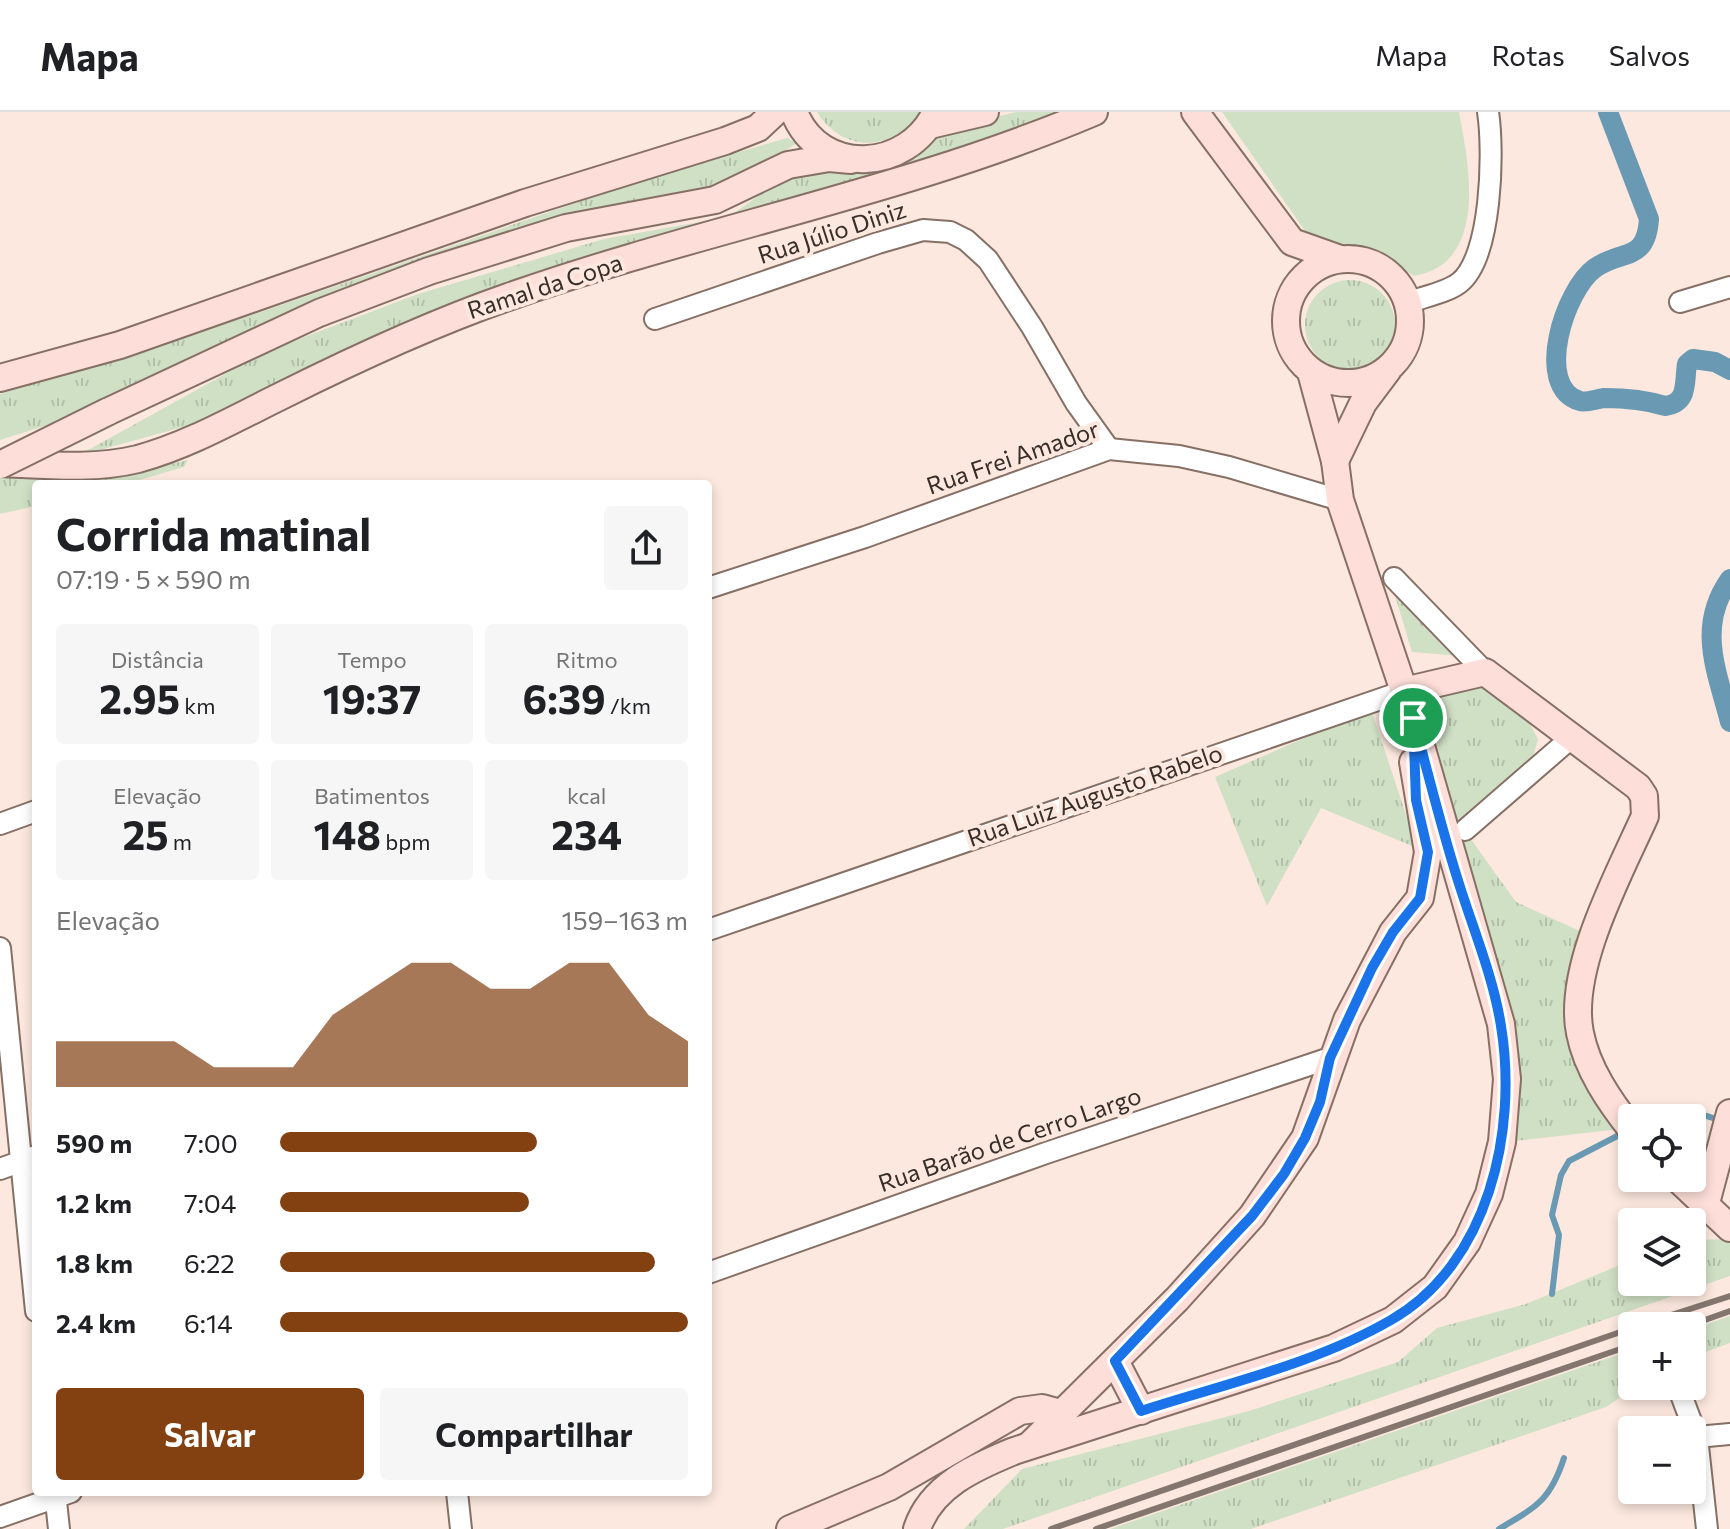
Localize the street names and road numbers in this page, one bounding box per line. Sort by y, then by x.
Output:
street label: Rua Júlio Diniz [754,194,909,269]
street label: Ramal da Copa [463,247,626,324]
street label: Rua Frei Amador [923,413,1103,500]
street label: Rua Luiz Augusto Rabelo [963,737,1226,852]
street label: Rua Barão de Cerro Largo [874,1080,1145,1197]

